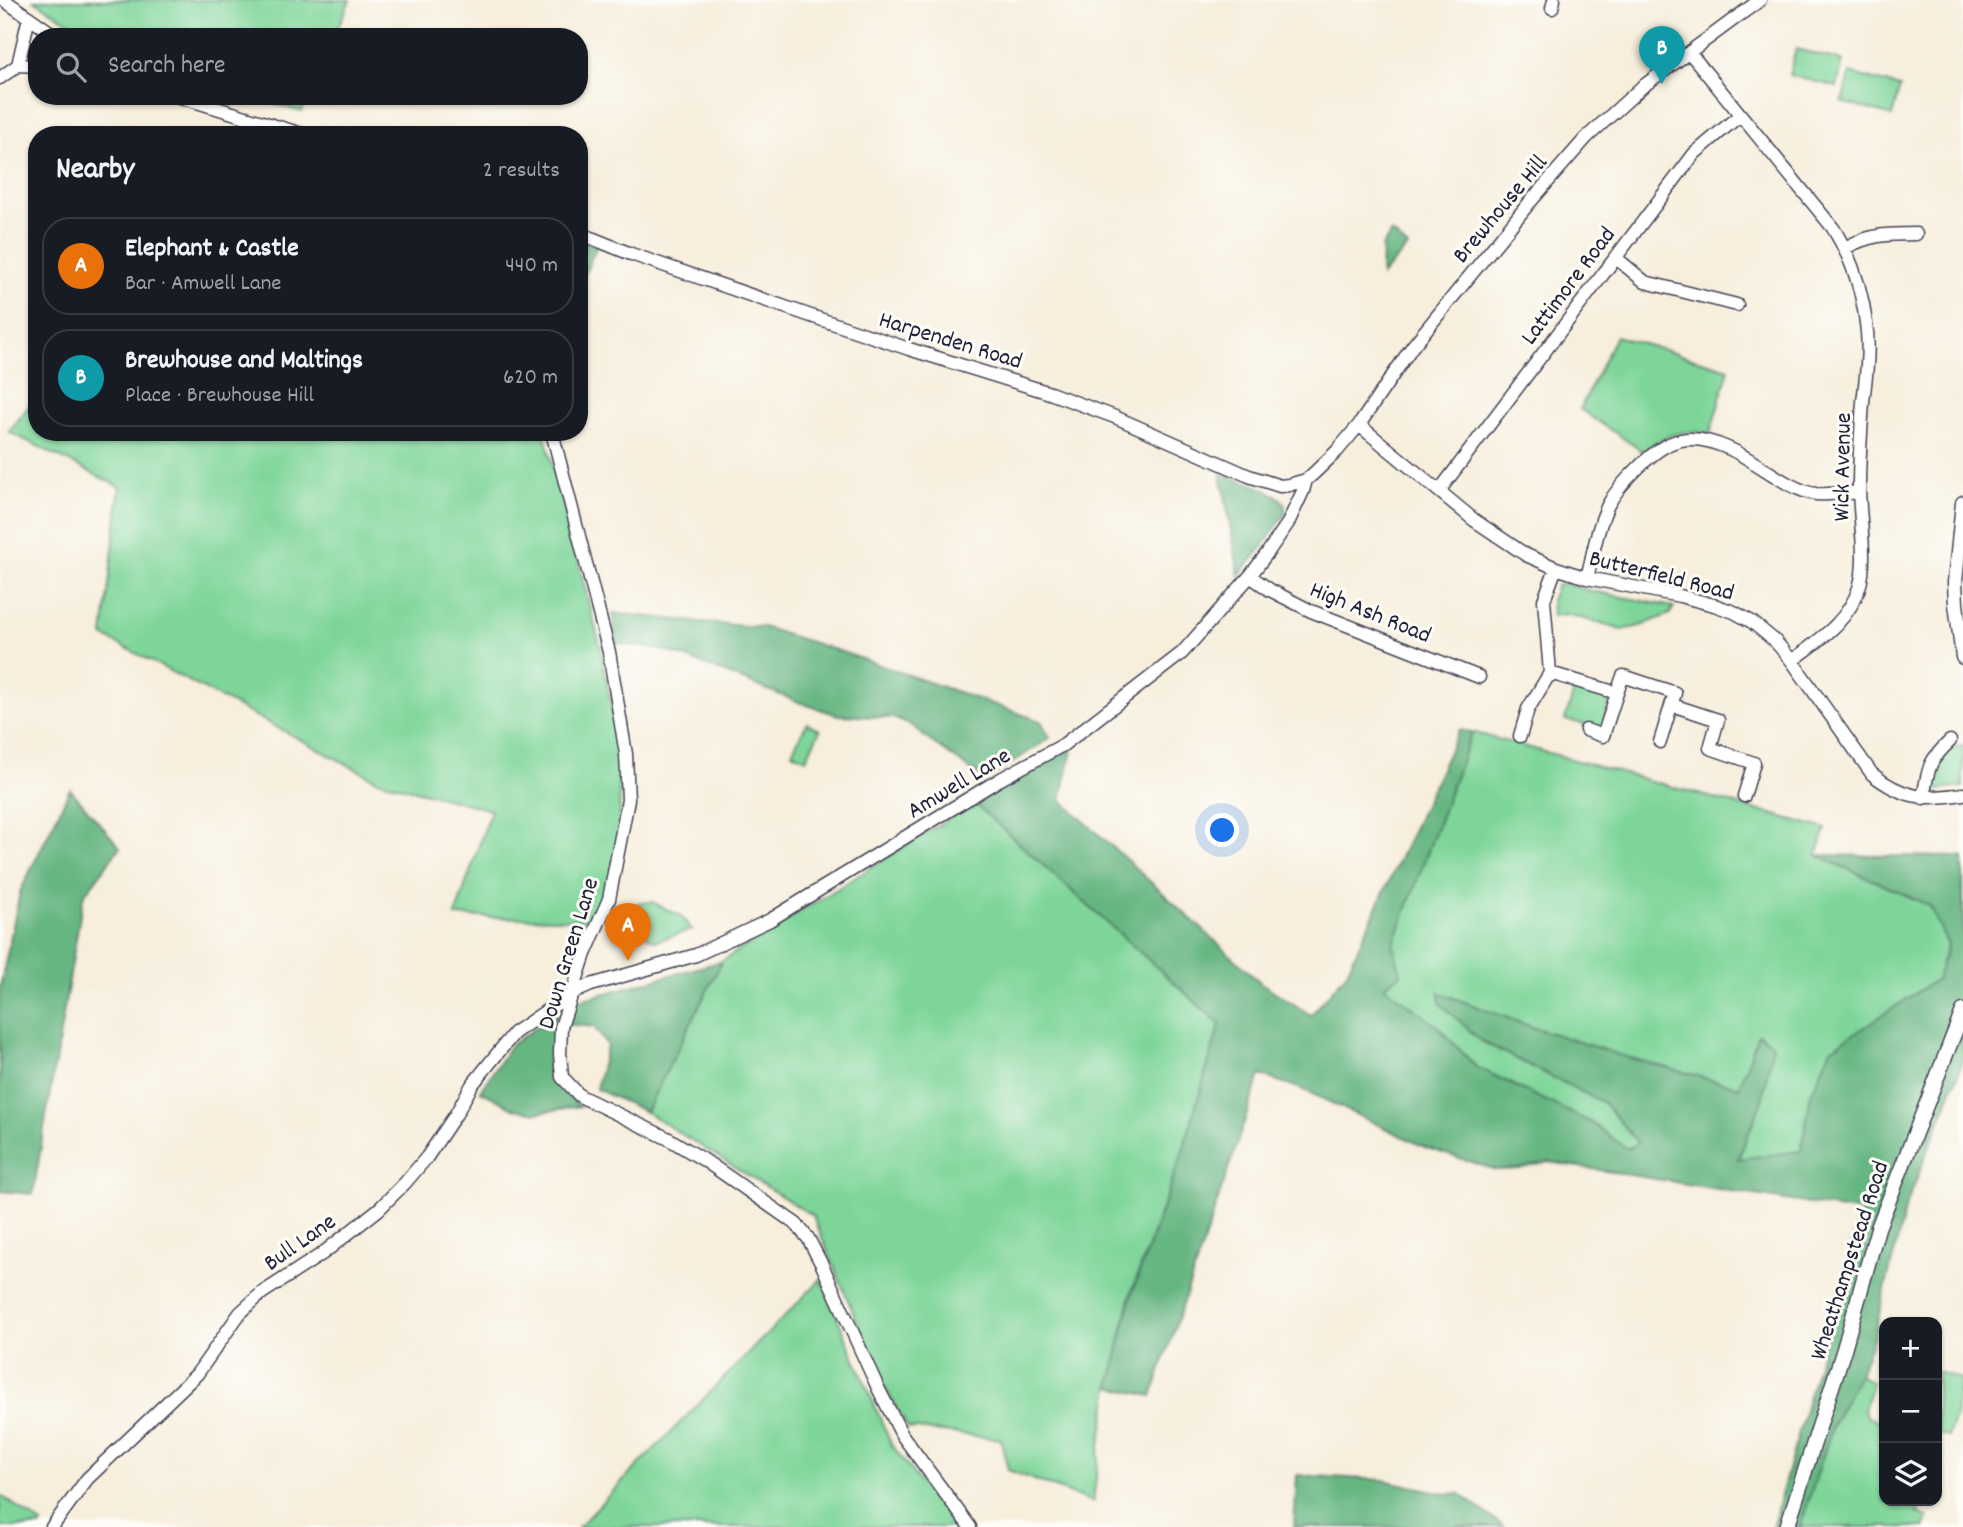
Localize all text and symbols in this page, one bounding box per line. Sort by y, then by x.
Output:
pin: B [1639,26,1685,84]
search box [28,28,588,105]
icon: search [52,48,90,86]
text: Search here [108,48,226,85]
street label: Brewhouse Hill [1446,148,1557,272]
text: Nearby [56,150,134,193]
text: 2 results [483,155,560,188]
street label: Lattimore Road [1514,221,1625,353]
text: Elephant & Castle [125,231,299,268]
text: A [75,250,87,283]
text: 440 m [505,250,558,283]
text: Bar · Amwell Lane [125,268,281,301]
street label: Harpenden Road [874,304,1026,380]
text: Brewhouse and Maltings [125,343,363,380]
text: B [76,362,86,395]
text: 620 m [503,362,558,395]
text: Place · Brewhouse Hill [125,380,314,413]
street label: Wick Avenue [1826,412,1862,522]
street label: Butterfield Road [1585,543,1737,611]
street label: High Ash Road [1304,574,1436,654]
street label: Amwell Lane [901,740,1018,829]
your location [1205,813,1239,847]
street label: Down Green Lane [531,874,609,1034]
pin: A [605,903,651,961]
street label: Wheathampstead Road [1803,1157,1899,1365]
street label: Bull Lane [258,1206,344,1281]
map controls [1879,1317,1942,1506]
button: + [1879,1317,1942,1380]
button: − [1879,1380,1942,1443]
button: layers [1879,1443,1942,1506]

